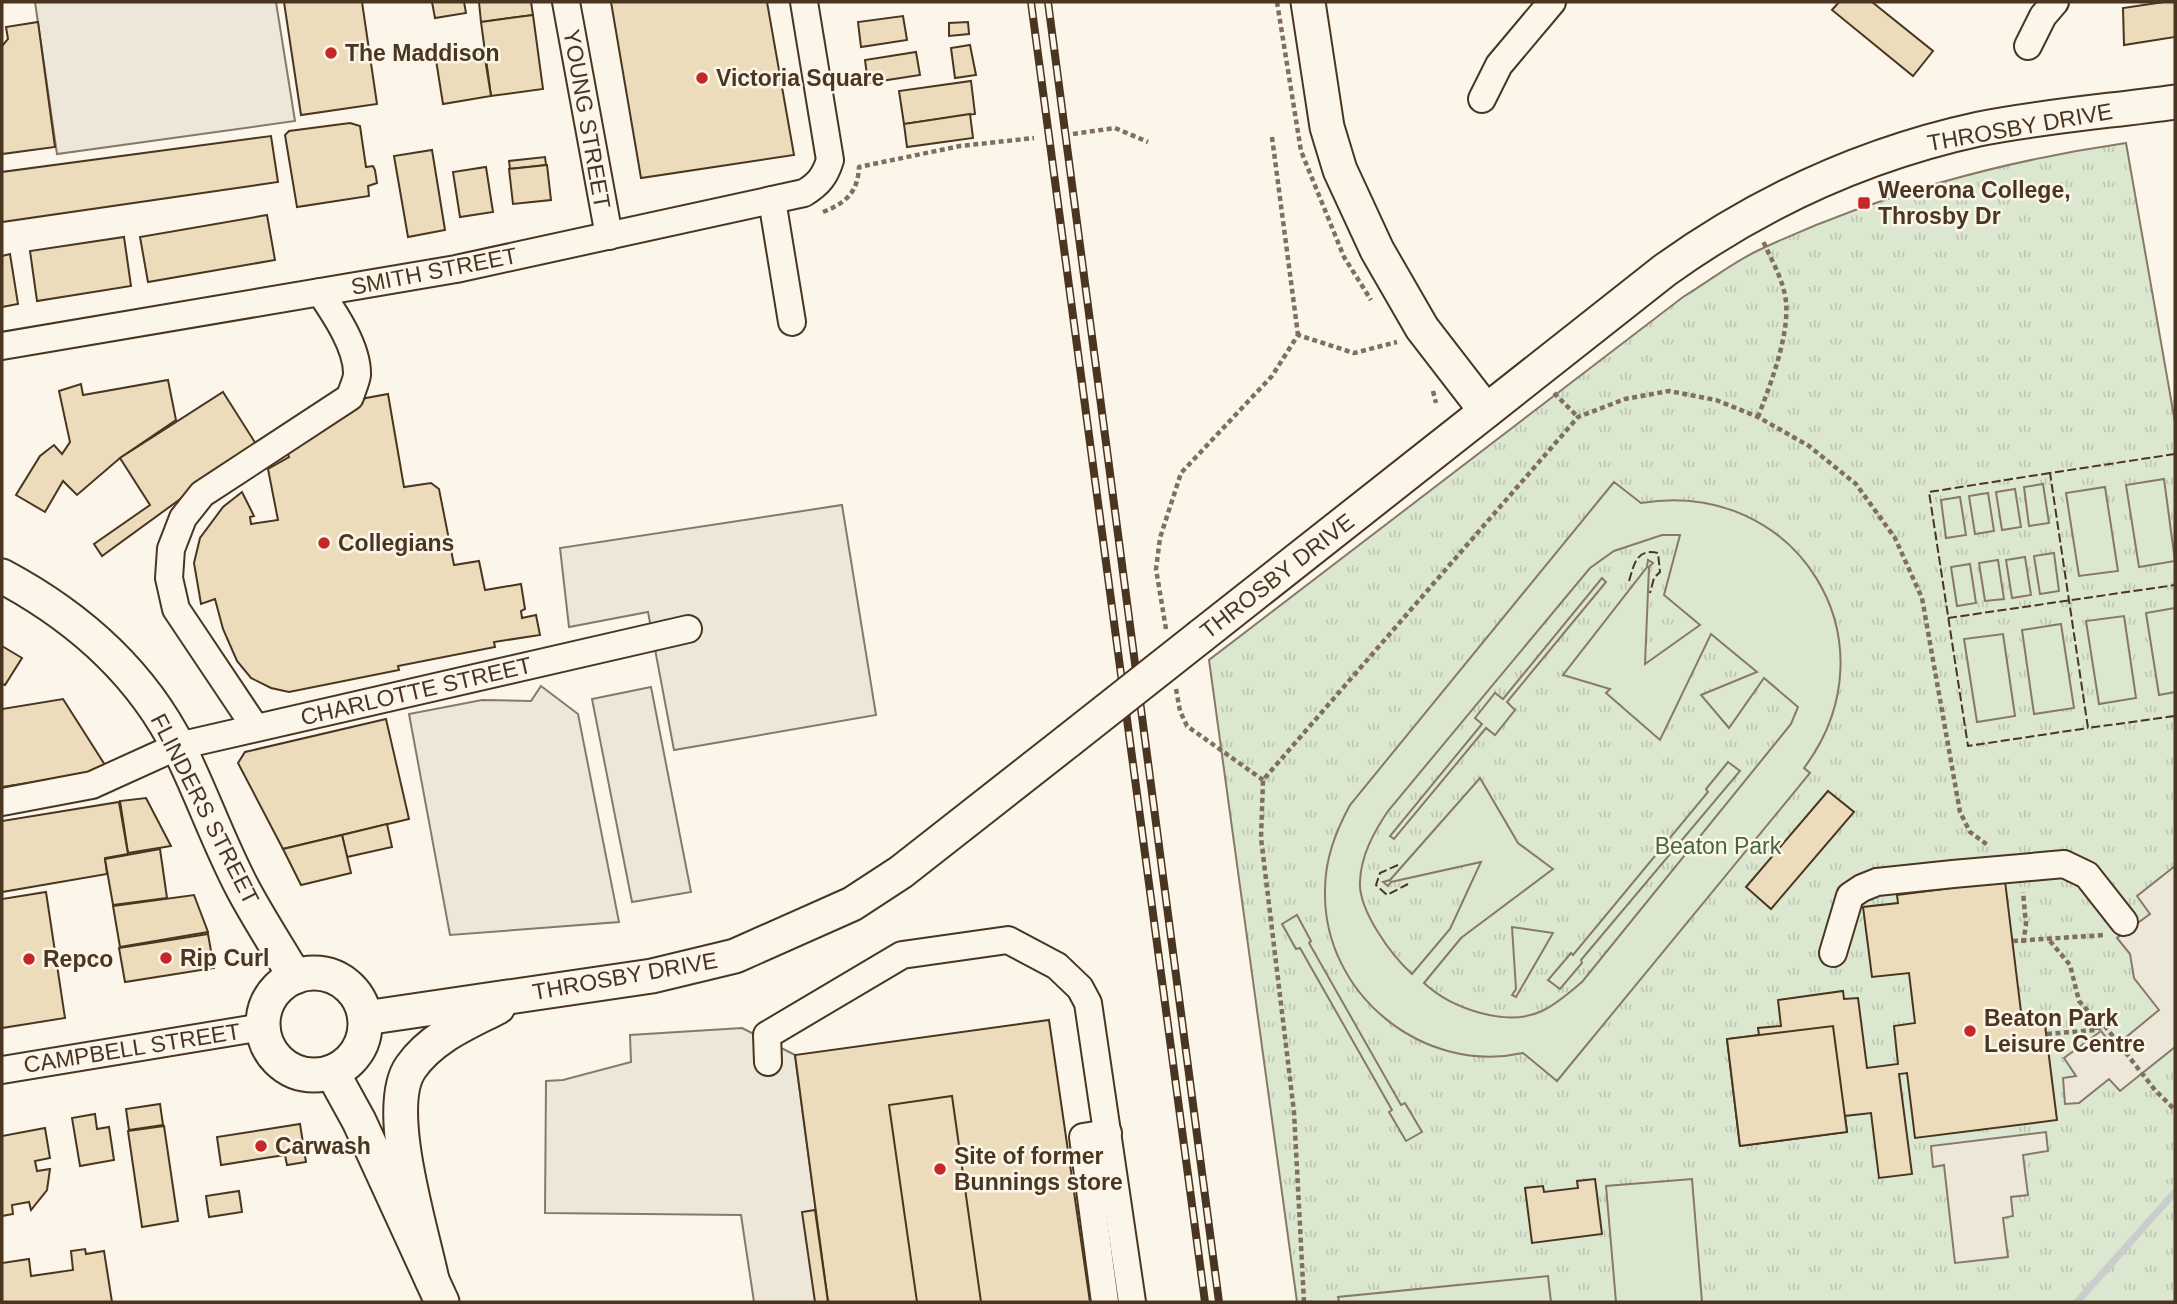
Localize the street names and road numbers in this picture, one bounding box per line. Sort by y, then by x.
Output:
street label: YOUNG STREET [558,27,616,211]
street label: THROSBY DRIVE [1925,98,2115,156]
street label: SMITH STREET [349,242,519,300]
street label: THROSBY DRIVE [1195,508,1359,644]
street label: CHARLOTTE STREET [298,652,534,730]
street label: FLINDERS STREET [146,709,264,909]
street label: THROSBY DRIVE [530,947,720,1005]
street label: CAMPBELL STREET [22,1018,242,1078]

